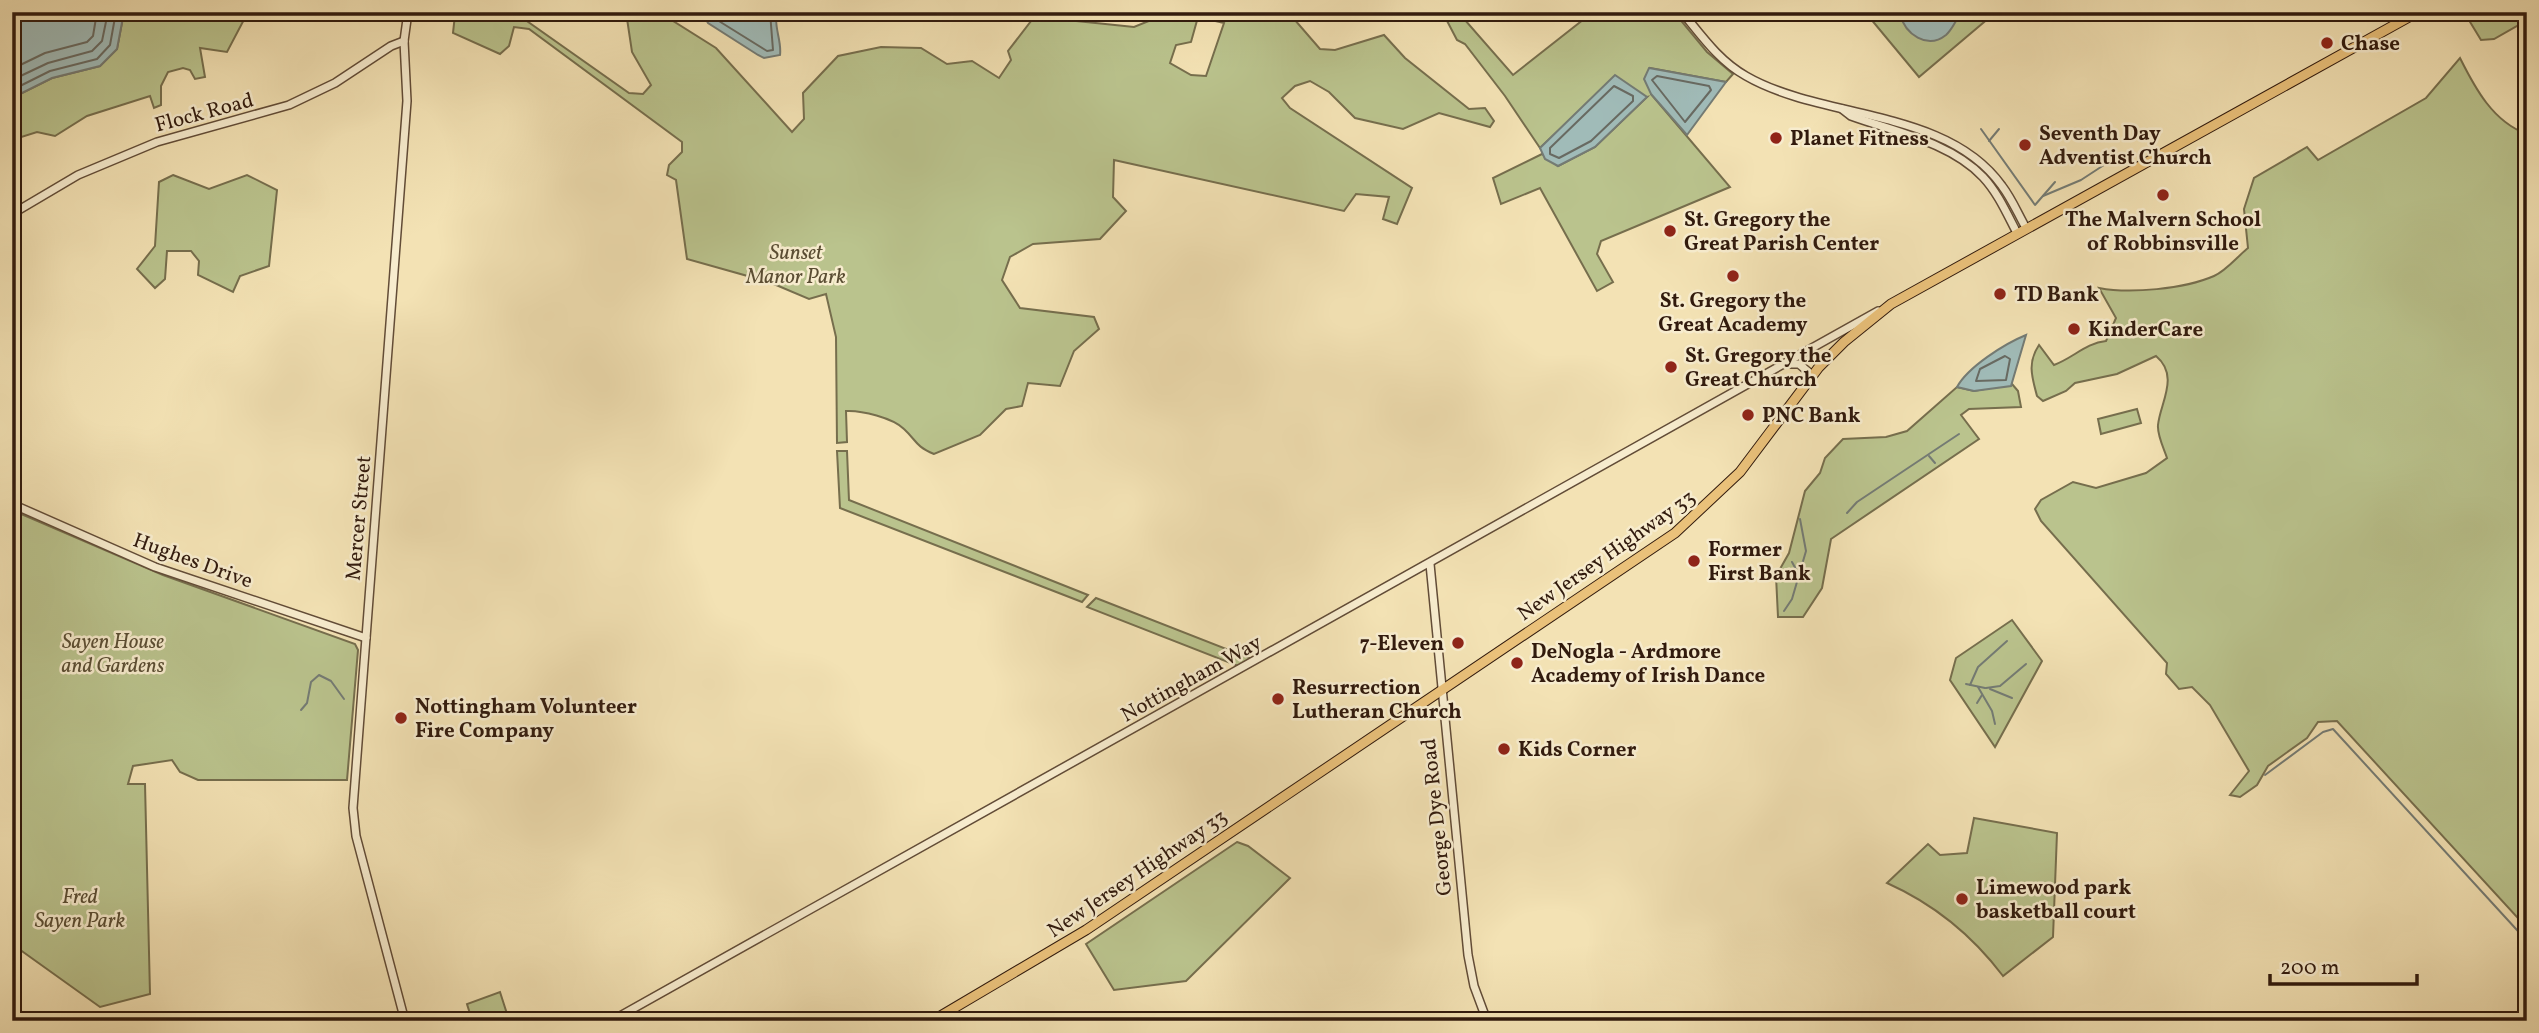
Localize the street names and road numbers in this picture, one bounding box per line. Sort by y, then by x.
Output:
street label: Flock Road [152,86,257,141]
street label: Mercer Street [340,454,379,582]
street label: New Jersey Highway 33 [1512,484,1702,629]
street label: Hughes Drive [129,526,256,596]
street label: Nottingham Way [1116,628,1268,730]
street label: George Dye Road [1415,737,1460,897]
street label: New Jersey Highway 33 [1042,803,1234,945]

